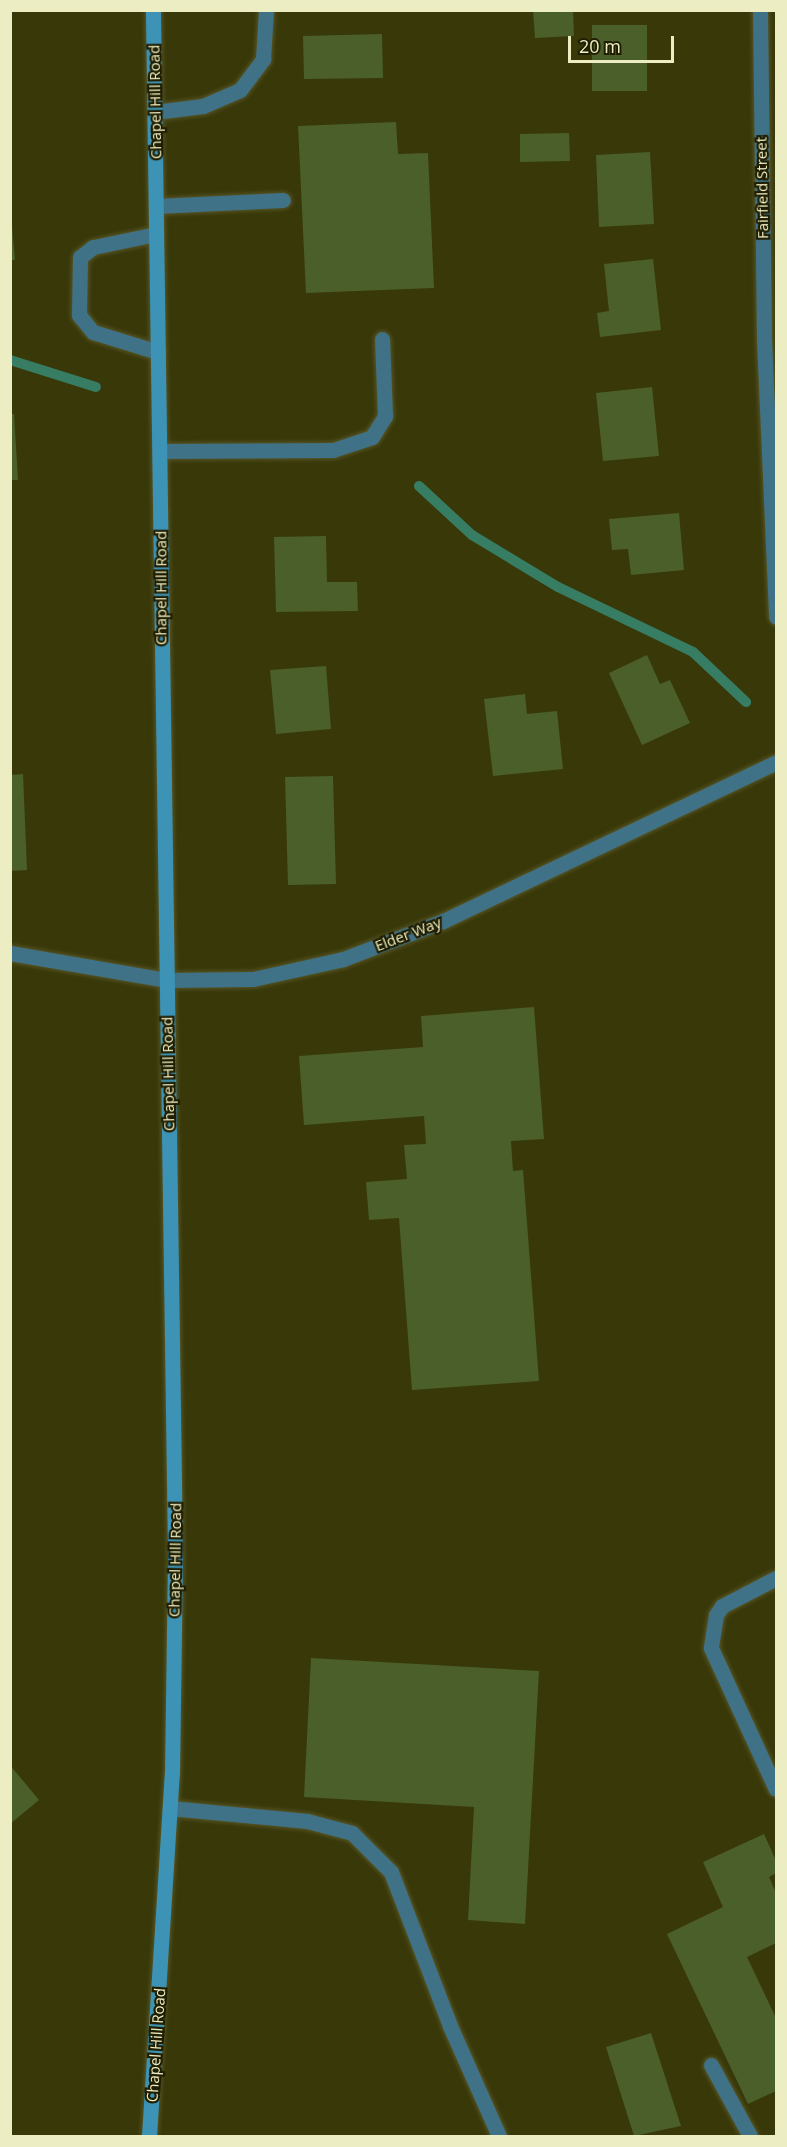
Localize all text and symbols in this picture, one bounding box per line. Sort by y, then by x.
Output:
scale bar [571,24,678,62]
text: 20 m [579,34,621,58]
street label: Chapel Hill Road [145,45,165,159]
street label: Fairfield Street [752,137,772,239]
street label: Chapel Hill Road [152,531,170,645]
street label: Elder Way [372,913,444,955]
street label: Chapel Hill Road [158,1017,178,1131]
street label: Chapel Hill Road [165,1503,185,1617]
street label: Chapel Hill Road [143,1987,169,2103]

